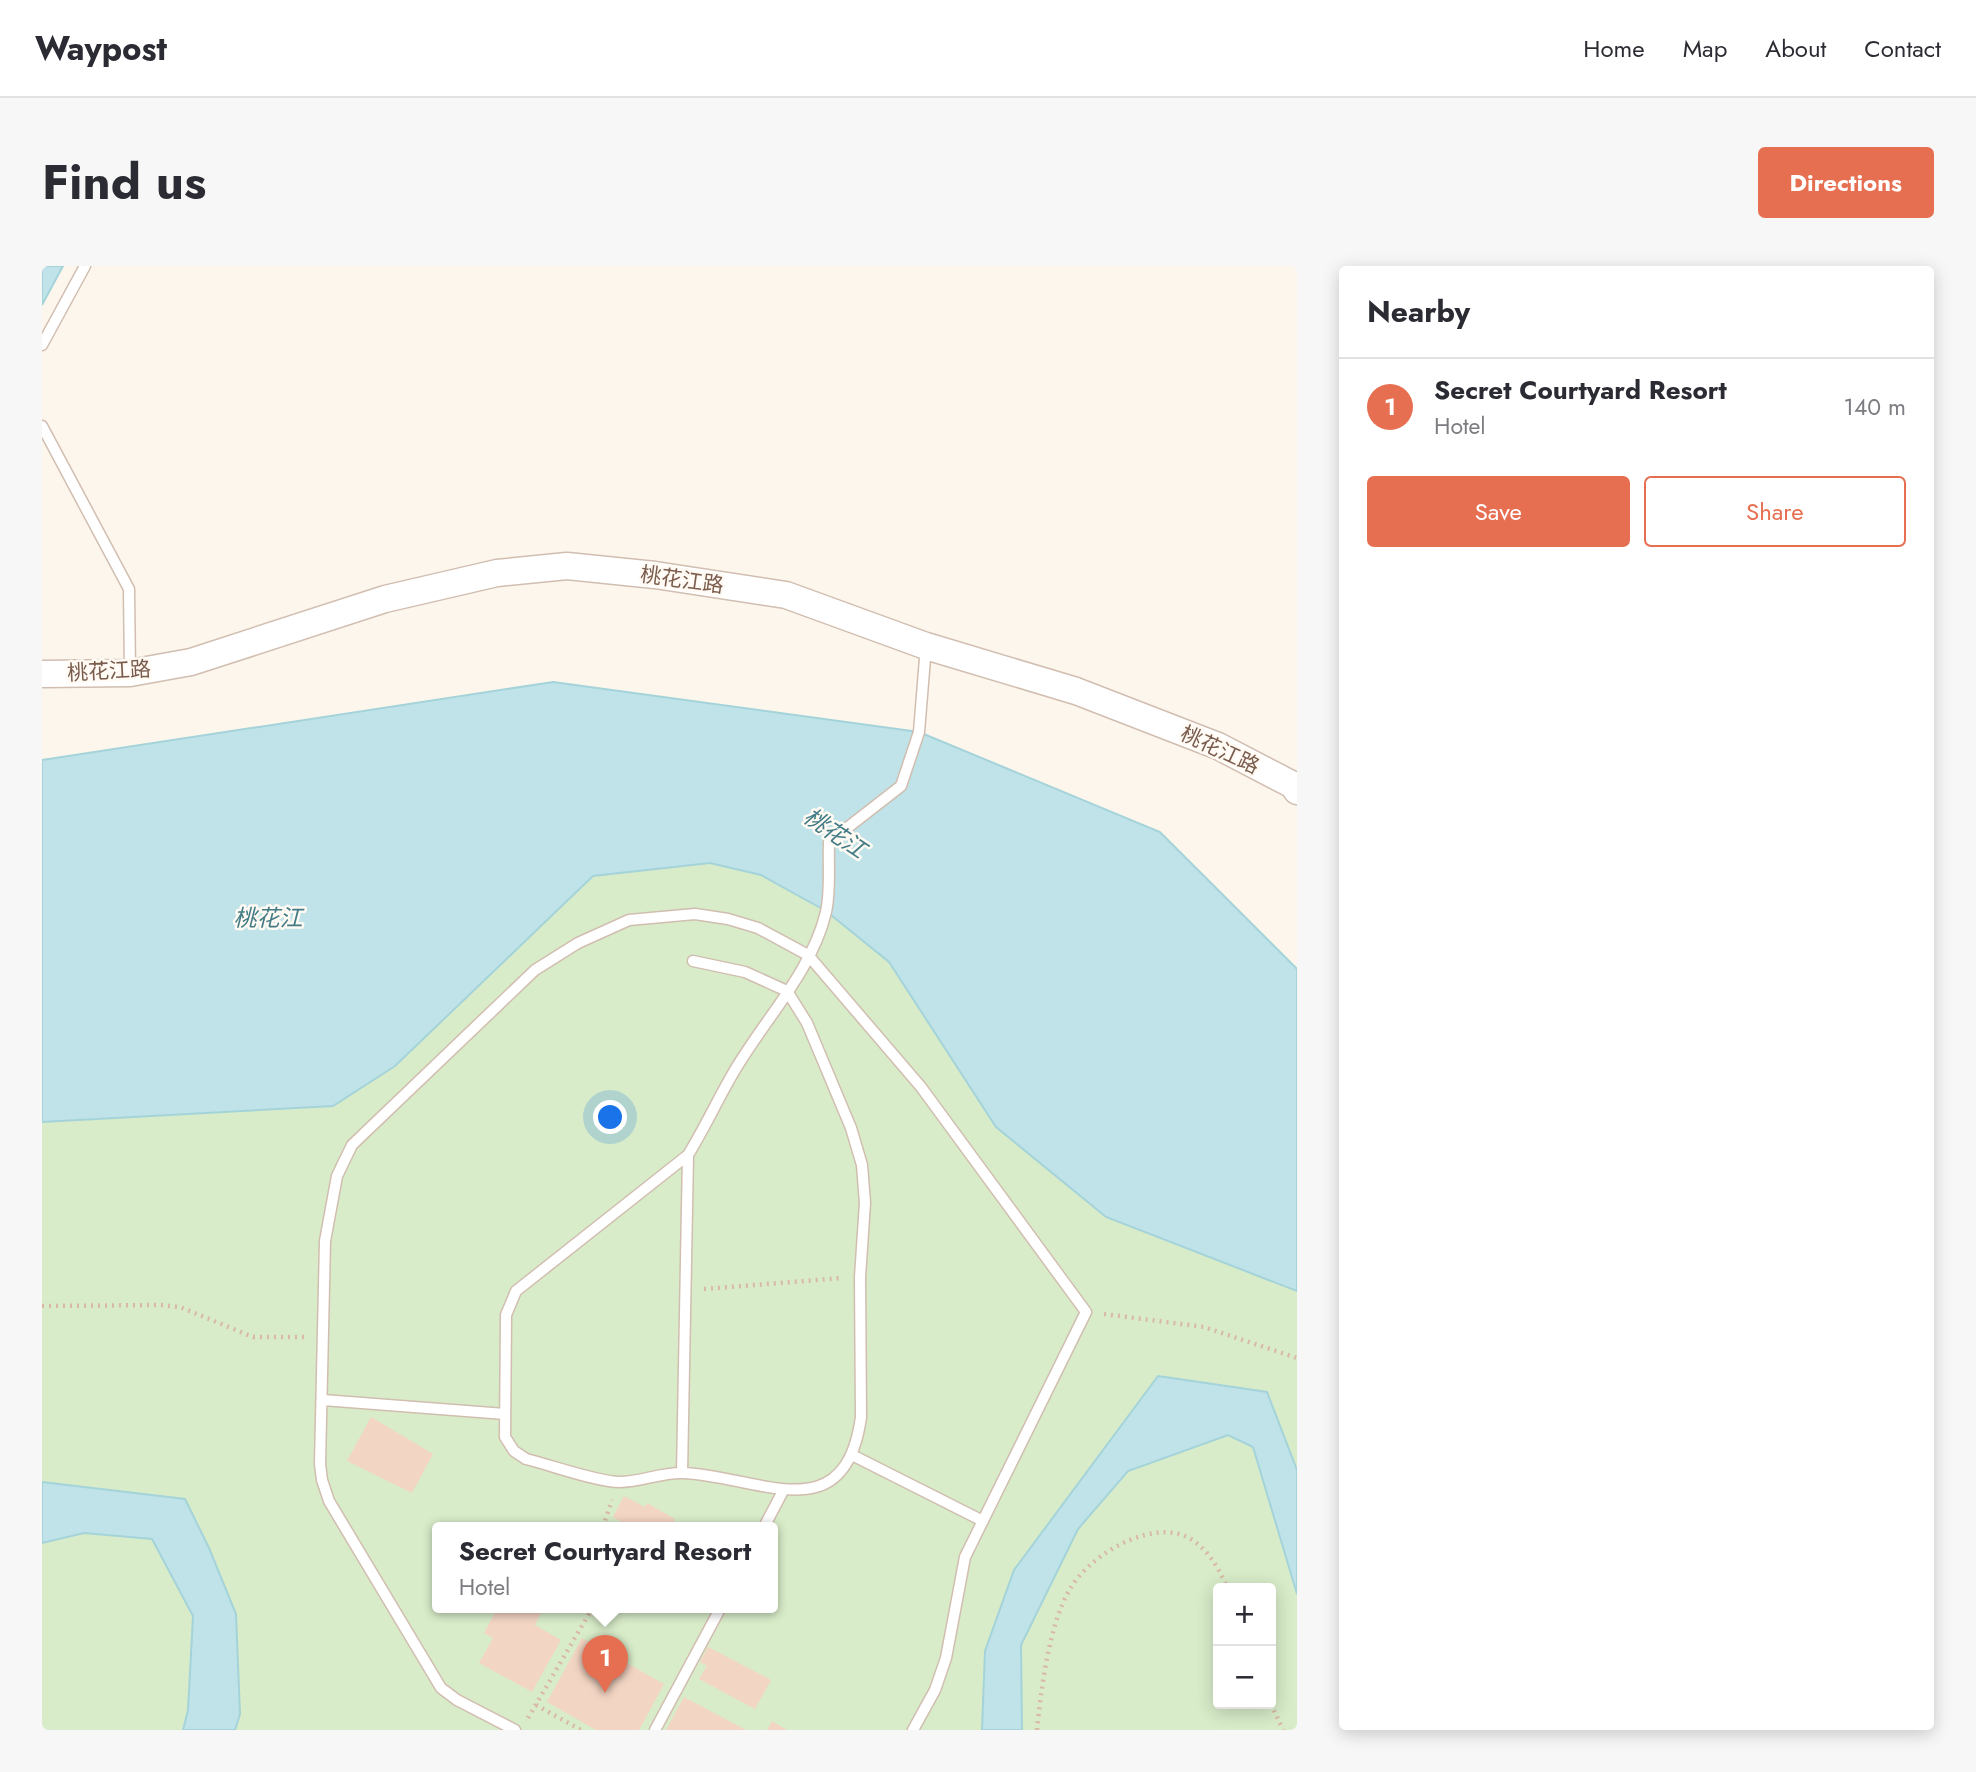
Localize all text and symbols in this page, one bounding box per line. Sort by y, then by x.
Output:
text: Waypost [35,25,167,72]
text: Home [1583,31,1645,66]
text: Map [1683,31,1727,66]
text: About [1765,31,1826,66]
text: Contact [1864,31,1941,66]
text: Find us [42,147,206,217]
button: Directions [1758,147,1934,218]
text: Nearby [1367,290,1470,333]
text: Secret Courtyard Resort [1434,371,1727,409]
text: 1 [1384,390,1396,424]
text: 140 m [1844,390,1906,424]
text: Hotel [1434,409,1486,443]
button: Save [1367,476,1630,547]
button: Share [1644,476,1906,547]
street label: 桃花江路 [638,559,726,601]
street label: 桃花江路 [66,654,152,688]
street label: 桃花江路 [1176,719,1264,781]
water label: 桃花江 [797,800,876,868]
water label: 桃花江 [234,901,306,935]
your location [593,1100,627,1134]
popup [432,1522,778,1613]
text: Secret Courtyard Resort [459,1532,751,1570]
text: Hotel [459,1570,510,1604]
map controls [1213,1583,1276,1709]
button: + [1213,1583,1276,1646]
pin: 1 [582,1635,628,1693]
button: − [1213,1646,1276,1709]

